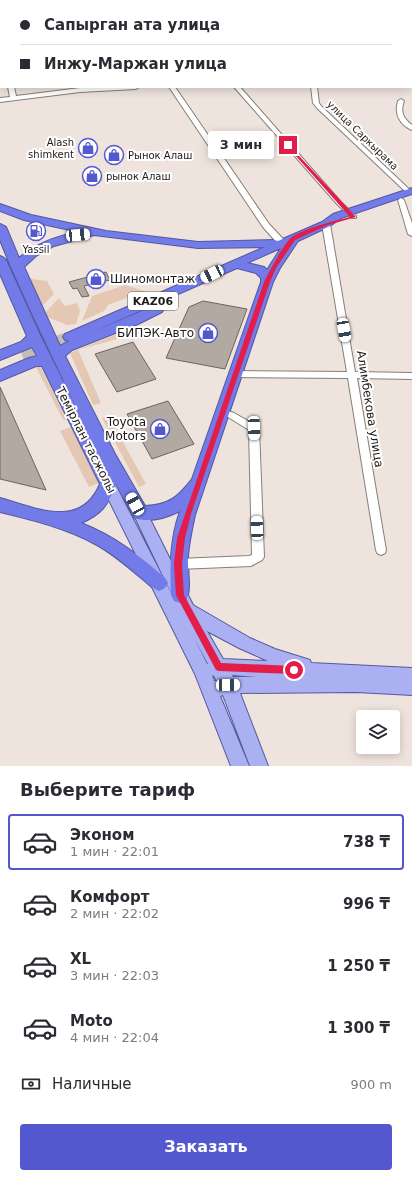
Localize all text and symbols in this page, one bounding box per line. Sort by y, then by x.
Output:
text: Сапырган ата улица [44,16,220,34]
text: Инжу-Маржан улица [44,55,227,73]
street label: улица Саркырама [325,99,400,172]
callout: 3 мин [208,131,274,159]
route end [279,136,297,154]
place label: Alash shimkent [28,137,74,160]
shop icon: Alash shimkent [77,137,99,159]
text: 3 мин [220,137,262,152]
shop icon: Рынок Алаш [103,144,125,166]
place label: Рынок Алаш [128,150,192,161]
shop icon: рынок Алаш [81,165,103,187]
place label: рынок Алаш [106,171,171,182]
fuel station icon: Yassil [25,220,47,242]
car [66,228,90,242]
place label: Yassil [22,244,49,255]
car [199,263,225,285]
shop icon: Шиномонтаж [85,268,107,290]
place label: Шиномонтаж [110,272,195,286]
road number: KАZ06 [128,292,178,310]
car [336,317,352,343]
shop icon: БИПЭК-Авто [197,322,219,344]
place label: БИПЭК-Авто [117,326,194,340]
street label: Алимбекова улица [354,349,386,469]
street label: Темірлан тасжолы [53,384,119,496]
place label: Toyota Motors [105,415,146,443]
car [248,416,260,440]
shop icon: Toyota Motors [149,418,171,440]
car [124,491,146,517]
car [251,516,263,540]
route start [285,661,303,679]
car [216,679,240,691]
map controls [356,710,400,754]
button: layers [356,710,400,754]
text: Выберите тариф [20,779,195,800]
icon: car [22,824,58,860]
text: Эконом [70,826,134,844]
text: 738 ₸ [343,833,390,851]
text: 1 мин · 22:01 [70,844,159,859]
icon: car [22,886,58,922]
text: Комфорт [70,888,149,906]
text: 996 ₸ [343,895,390,913]
text: 2 мин · 22:02 [70,906,159,921]
icon: car [22,948,58,984]
text: XL [70,950,91,968]
text: 1 250 ₸ [327,957,390,975]
text: 3 мин · 22:03 [70,968,159,983]
icon: car [22,1010,58,1046]
text: Moto [70,1012,113,1030]
text: 1 300 ₸ [327,1019,390,1037]
text: 4 мин · 22:04 [70,1030,159,1045]
icon: cash [20,1073,42,1095]
text: Наличные [52,1075,132,1093]
text: 900 m [350,1077,392,1092]
button: Заказать [20,1124,392,1170]

